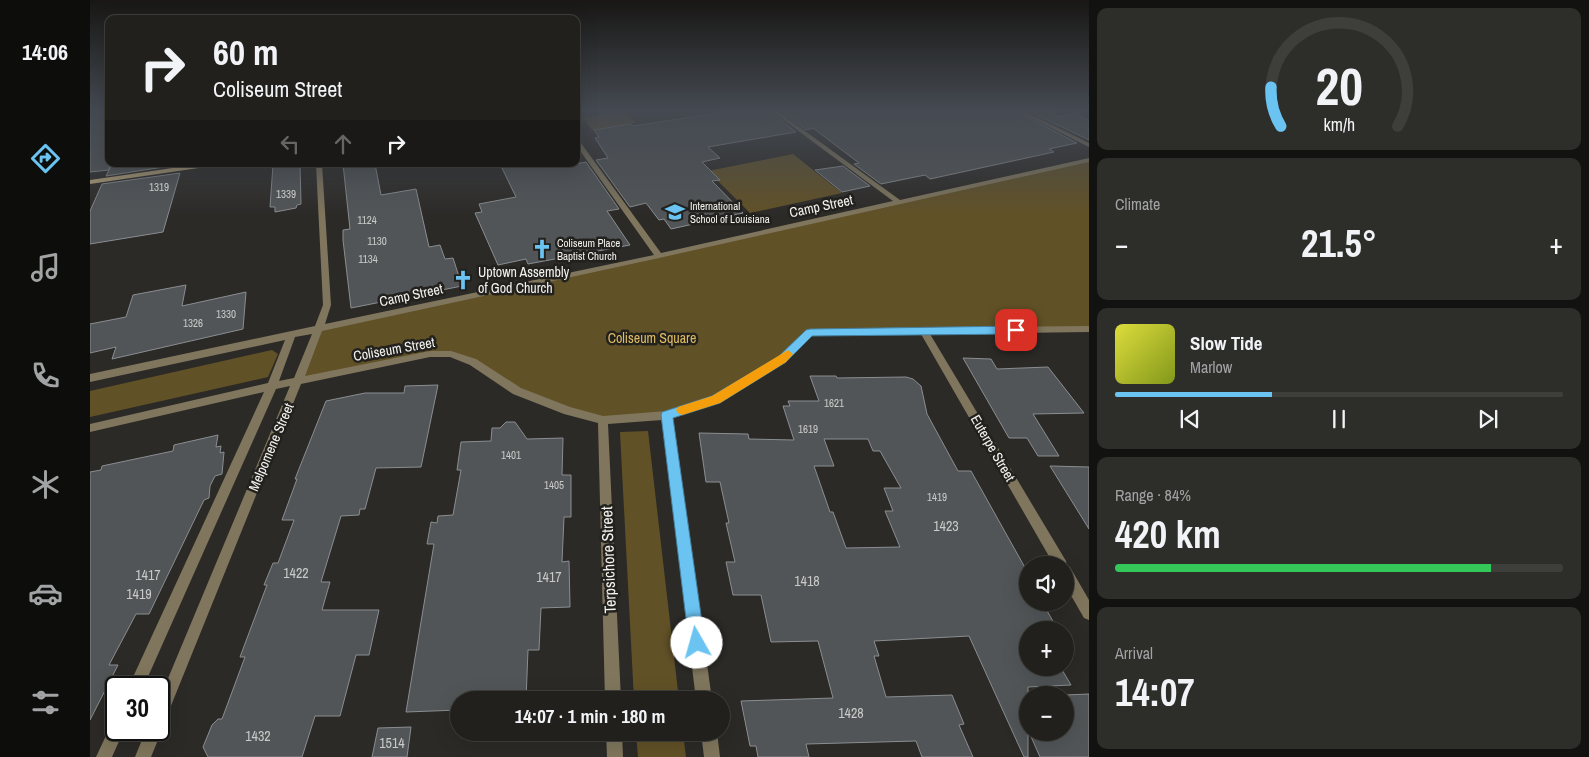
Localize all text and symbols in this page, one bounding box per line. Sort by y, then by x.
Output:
text: 60 m [213,29,278,76]
icon: right [130,35,195,100]
text: 14:06 [22,37,68,67]
text: 20 [1315,51,1363,121]
text: Coliseum Street [213,74,342,104]
text: km/h [1323,113,1355,137]
icon: left [276,130,304,158]
icon: ahead [329,130,357,158]
icon: right [382,130,410,158]
icon: directions [28,141,63,176]
house number: 1319 [149,180,169,194]
house number: 1339 [276,187,296,201]
street label: Camp Street [788,190,854,222]
text: Climate [1115,193,1160,215]
place label: International School of Louisiana [690,199,770,226]
school or university icon: International School of Louisiana [664,201,686,223]
house number: 1124 [357,213,377,227]
text: 21.5° [1301,218,1377,269]
text: − [1115,225,1128,263]
text: + [1550,225,1563,263]
house number: 1130 [367,234,387,248]
place label: Coliseum Place Baptist Church [557,236,620,263]
church icon: Coliseum Place Baptist Church [531,238,553,260]
icon: music [28,250,63,285]
house number: 1134 [358,252,378,266]
place label: Uptown Assembly of God Church [478,263,569,297]
church icon: Uptown Assembly of God Church [452,269,474,291]
street label: Camp Street [378,279,444,311]
house number: 1330 [216,307,236,321]
pin [995,309,1037,351]
house number: 1326 [183,316,203,330]
icon: arrive [1002,316,1030,344]
park label: Coliseum Square [608,329,696,347]
text: Slow Tide [1190,330,1262,356]
street label: Coliseum Street [352,333,436,365]
text: Marlow [1190,356,1232,378]
icon: phone [28,358,63,393]
house number: 1621 [824,396,844,410]
street label: Melpomene Street [244,400,298,494]
icon: previous [1176,405,1204,433]
icon: pause [1325,405,1353,433]
icon: next [1474,405,1502,433]
street label: Euterpe Street [967,411,1019,485]
house number: 1619 [798,422,818,436]
house number: 1401 [501,448,521,462]
icon: climate [28,467,63,502]
house number: 1405 [544,478,564,492]
text: Range · 84% [1115,484,1191,506]
house number: 1419 [927,490,947,504]
street label: Terpsichore Street [595,506,621,614]
text: 420 km [1115,509,1221,560]
house number: 1423 [933,517,959,535]
map controls [1019,556,1074,741]
button: sound [1019,556,1074,611]
house number: 1422 [283,564,309,582]
house number: 1417 [135,566,161,584]
house number: 1417 [536,568,562,586]
house number: 1418 [794,572,820,590]
icon: car [28,576,63,611]
house number: 1419 [126,585,152,603]
position arrow [670,616,722,668]
button: + [1019,621,1074,676]
text: Arrival [1115,642,1153,664]
text: 14:07 [1115,667,1195,718]
speed limit sign: 30 [105,676,170,741]
icon: filters [28,685,63,720]
button: − [1019,686,1074,741]
text: 14:07 · 1 min · 180 m [515,703,665,729]
house number: 1428 [838,704,864,722]
house number: 1432 [245,727,271,745]
house number: 1514 [379,734,405,752]

